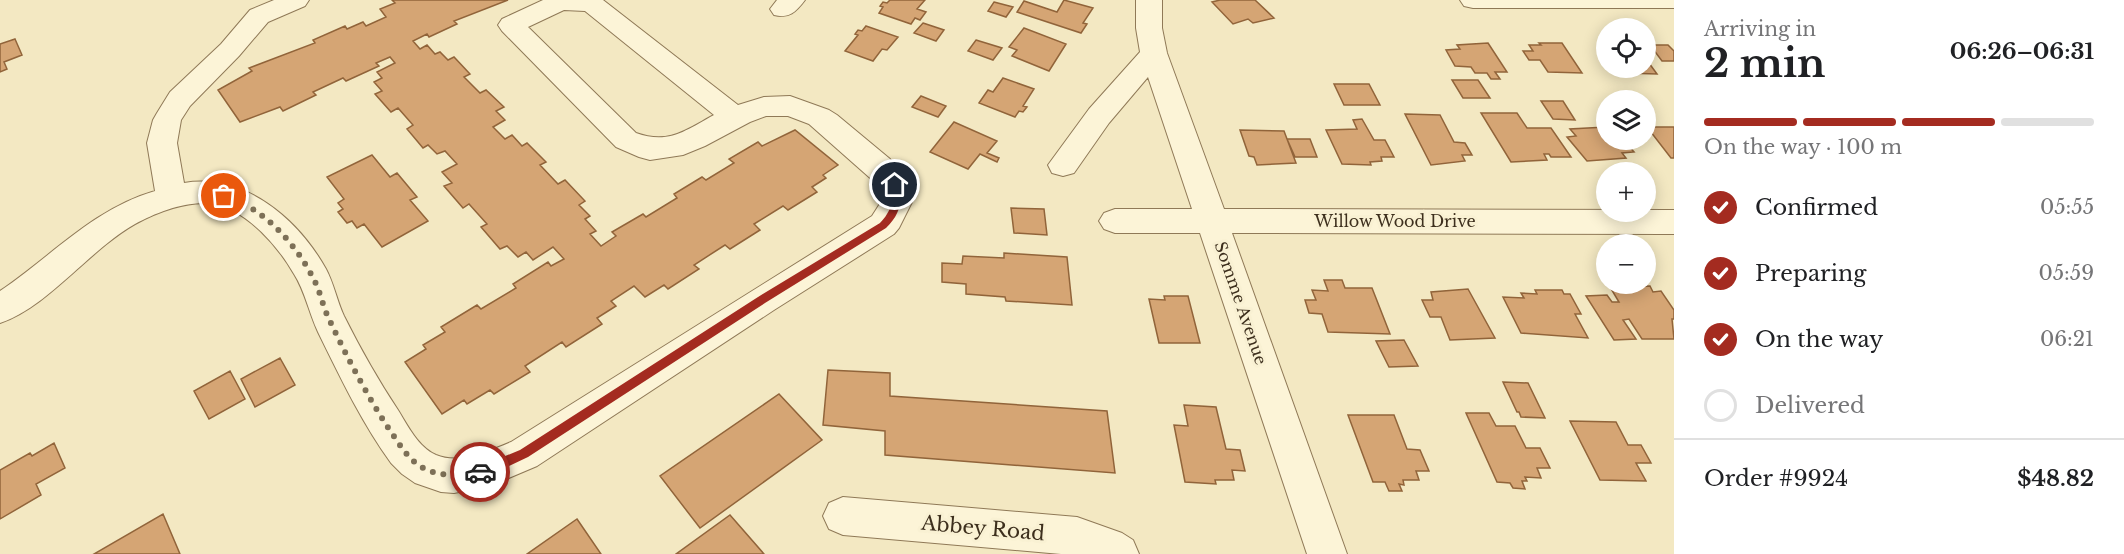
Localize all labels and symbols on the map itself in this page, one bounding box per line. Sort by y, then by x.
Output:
pin [869,159,920,210]
pin [198,170,249,221]
street label: Willow Wood Drive [1313,211,1476,231]
street label: Somme Avenue [1211,239,1271,367]
courier [450,442,510,502]
street label: Abbey Road [919,511,1046,545]

